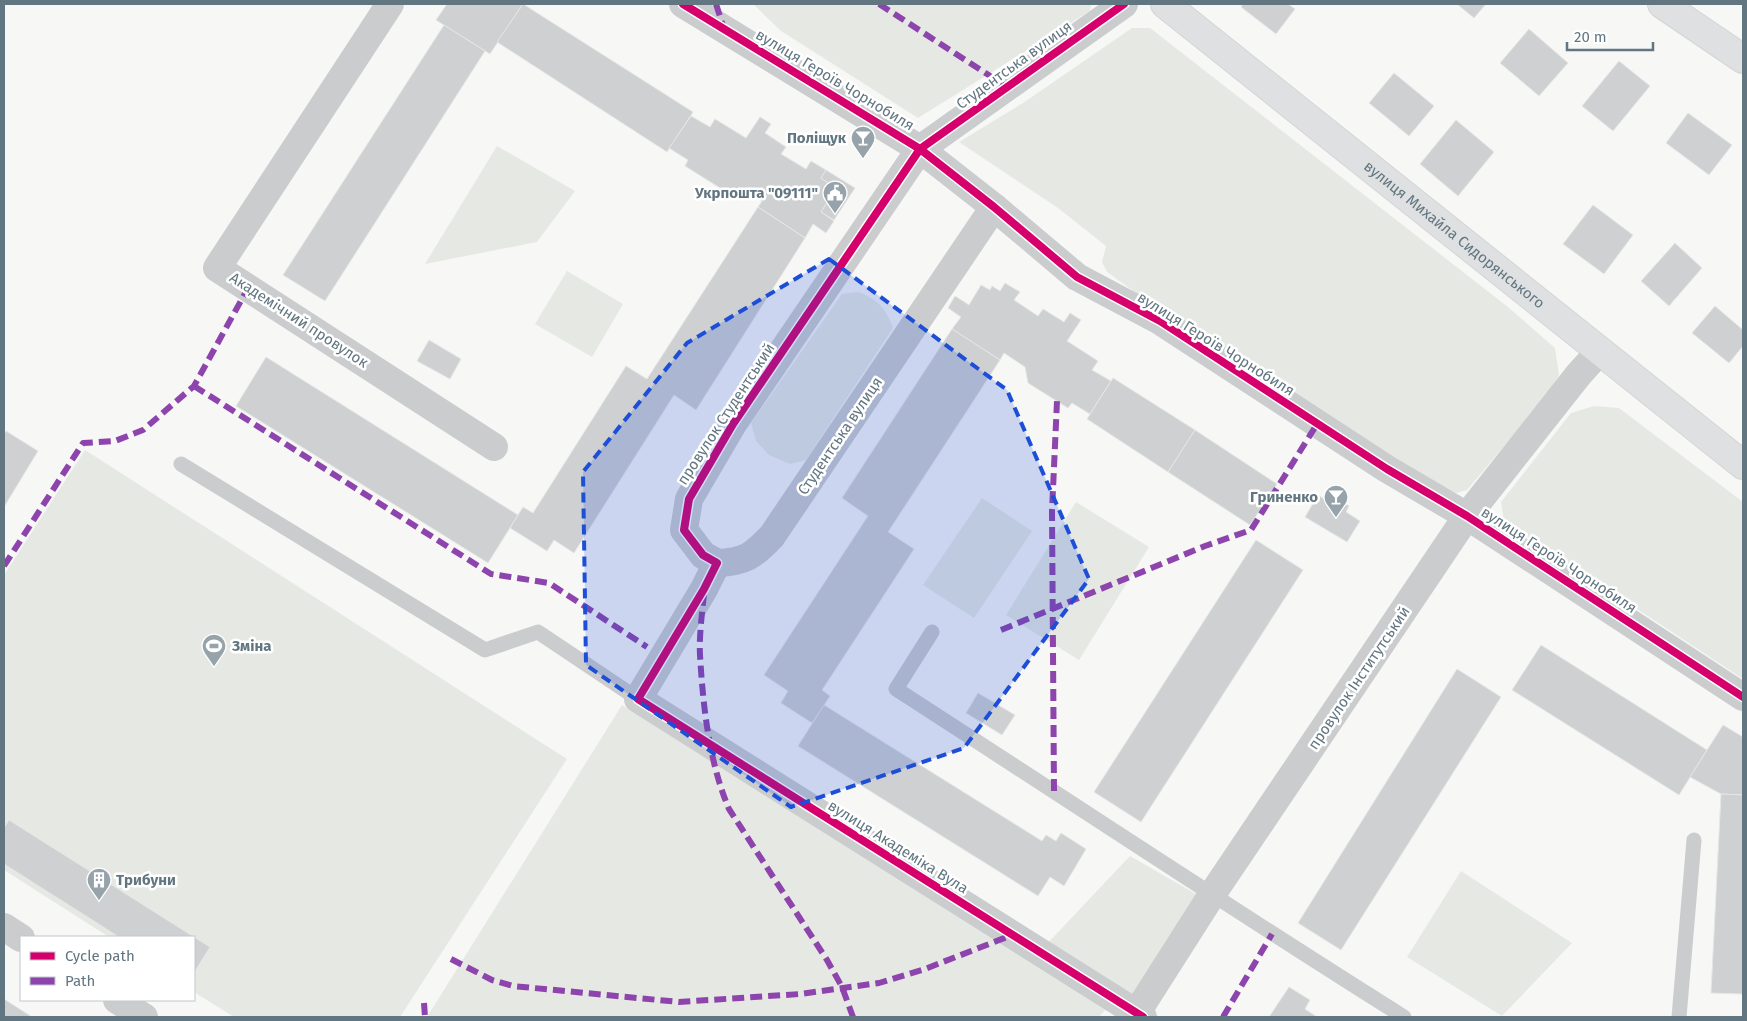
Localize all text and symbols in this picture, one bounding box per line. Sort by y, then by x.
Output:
street label: Студентська вулиця [953,17,1075,113]
scale bar [1567,20,1653,52]
street label: вулиця Героїв Чорнобиля [752,25,918,135]
text: 20 m [1574,28,1607,46]
bar icon: Поліщук [850,125,876,159]
place label: Поліщук [787,129,847,147]
street label: вулиця Михайла Сидорянського [1360,157,1548,312]
public building icon: Укрпошта "09111" [822,180,848,214]
place label: Укрпошта "09111" [694,184,818,202]
street label: Академічний провулок [226,268,372,372]
street label: вулиця Героїв Чорнобиля [1134,288,1298,400]
street label: провулок Студентський [673,340,779,488]
street label: Студентська вулиця [794,374,886,498]
bar icon: Гриненко [1323,484,1349,518]
place label: Гриненко [1250,488,1318,506]
street label: вулиця Героїв Чорнобиля [1478,503,1640,617]
street label: провулок Інститутський [1304,603,1414,753]
sports icon: Зміна [201,633,227,667]
place label: Зміна [231,637,271,655]
street label: вулиця Академіка Вула [825,796,971,898]
building icon: Трибуни [86,867,112,901]
place label: Трибуни [116,871,176,889]
legend [20,936,195,1001]
text: Cycle path [65,947,135,965]
text: Path [65,972,95,990]

